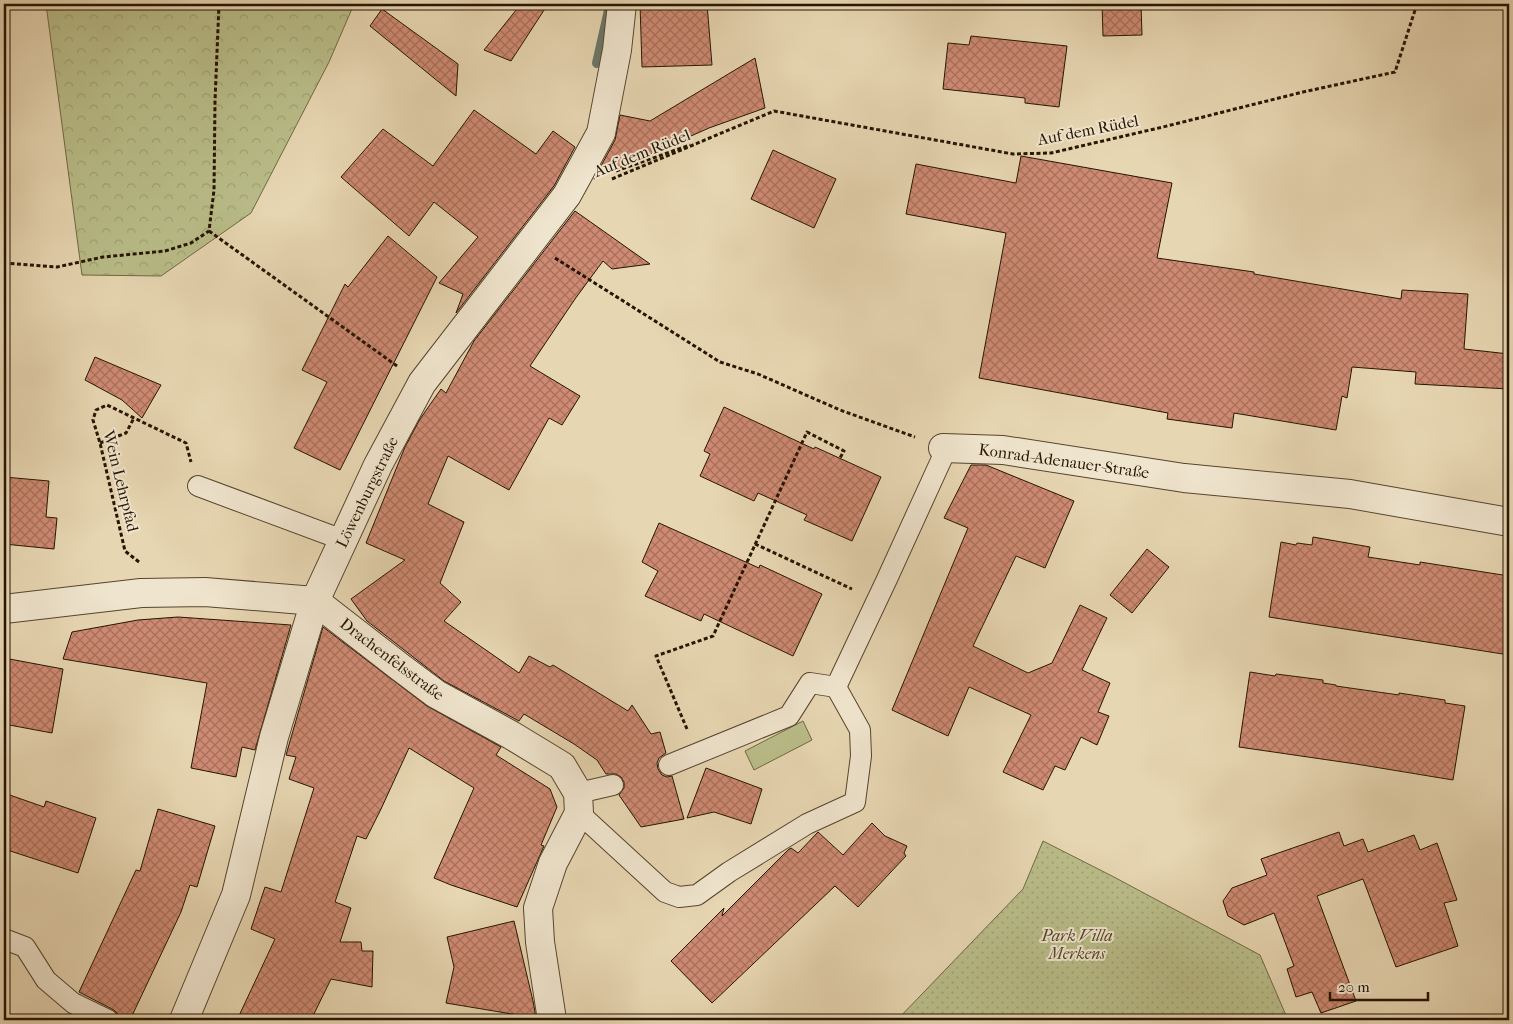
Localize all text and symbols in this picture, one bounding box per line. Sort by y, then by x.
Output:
street label: Auf dem Rüdel [1035,111,1141,149]
street label: Auf dem Rüdel [590,125,694,181]
street label: Wein Lehrpfad [99,427,143,534]
street label: Löwenburgstraße [332,433,402,551]
street label: Konrad-Adenauer-Straße [977,440,1151,482]
street label: Drachenfelsstraße [336,614,448,704]
park label: Park Villa Merkens [1040,926,1113,963]
scale bar [1330,969,1428,1001]
text: 20 m [1338,978,1370,996]

